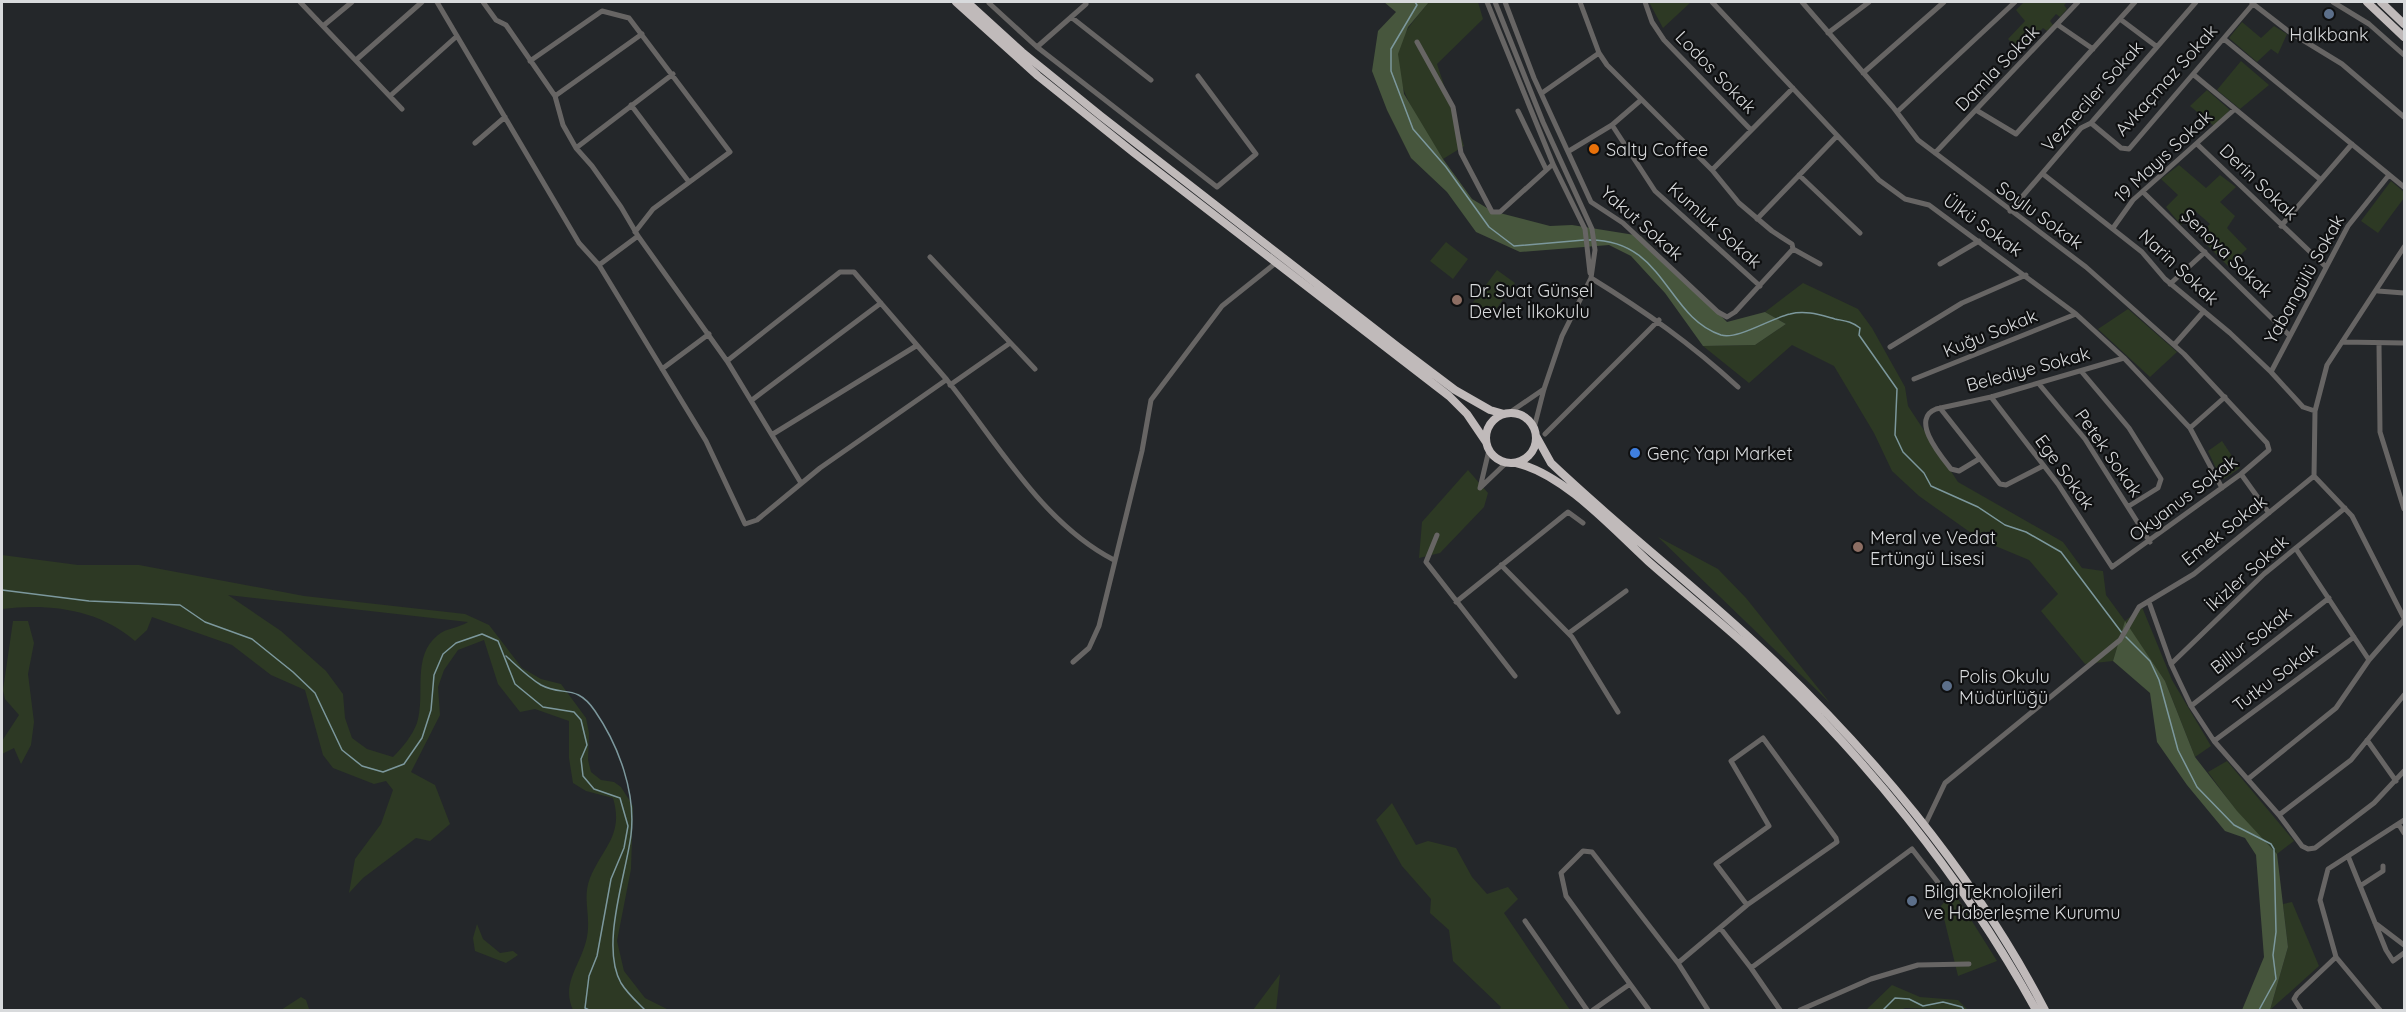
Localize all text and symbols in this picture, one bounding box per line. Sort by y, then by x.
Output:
marker: Halkbank [2322,7,2336,21]
street label: Avkaçmaz Sokak [2110,19,2222,141]
street label: Damla Sokak [1950,20,2044,116]
place label: Halkbank [2289,23,2369,46]
street label: Lodos Sokak [1671,26,1761,118]
street label: Vezneciler Sokak [2036,36,2148,156]
street label: 19 Mayıs Sokak [2109,105,2217,207]
place label: Salty Coffee [1606,138,1708,161]
street label: Derin Sokak [2215,139,2303,225]
marker: Salty Coffee [1587,142,1601,156]
street label: Soylu Sokak [1992,176,2088,254]
street label: Kumluk Sokak [1663,177,1767,273]
street label: Yakut Sokak [1596,181,1688,265]
street label: Ülkü Sokak [1939,188,2027,262]
street label: Şenova Sokak [2177,204,2277,302]
street label: Yabangülü Sokak [2259,210,2349,348]
street label: Narin Sokak [2134,224,2224,310]
place label: Dr. Suat Günsel Devlet İlkokulu [1469,279,1593,323]
marker: Dr. Suat Günsel Devlet İlkokulu [1450,293,1464,307]
street label: Kuğu Sokak [1939,304,2041,362]
street label: Belediye Sokak [1964,341,2092,397]
street label: Petek Sokak [2070,404,2148,502]
street label: Ege Sokak [2030,430,2100,514]
place label: Genç Yapı Market [1647,442,1793,465]
marker: Genç Yapı Market [1628,446,1642,460]
street label: Okyanus Sokak [2124,450,2242,546]
street label: Emek Sokak [2177,489,2271,571]
place label: Meral ve Vedat Ertüngü Lisesi [1870,526,1996,570]
street label: İkizler Sokak [2201,530,2293,616]
marker: Meral ve Vedat Ertüngü Lisesi [1851,540,1865,554]
street label: Billur Sokak [2206,601,2296,679]
street label: Tutku Sokak [2228,637,2322,717]
place label: Polis Okulu Müdürlüğü [1959,665,2050,709]
marker: Polis Okulu Müdürlüğü [1940,679,1954,693]
place label: Bilgi Teknolojileri ve Haberleşme Kurumu [1924,880,2120,924]
marker: Bilgi Teknolojileri ve Haberleşme Kurumu [1905,894,1919,908]

